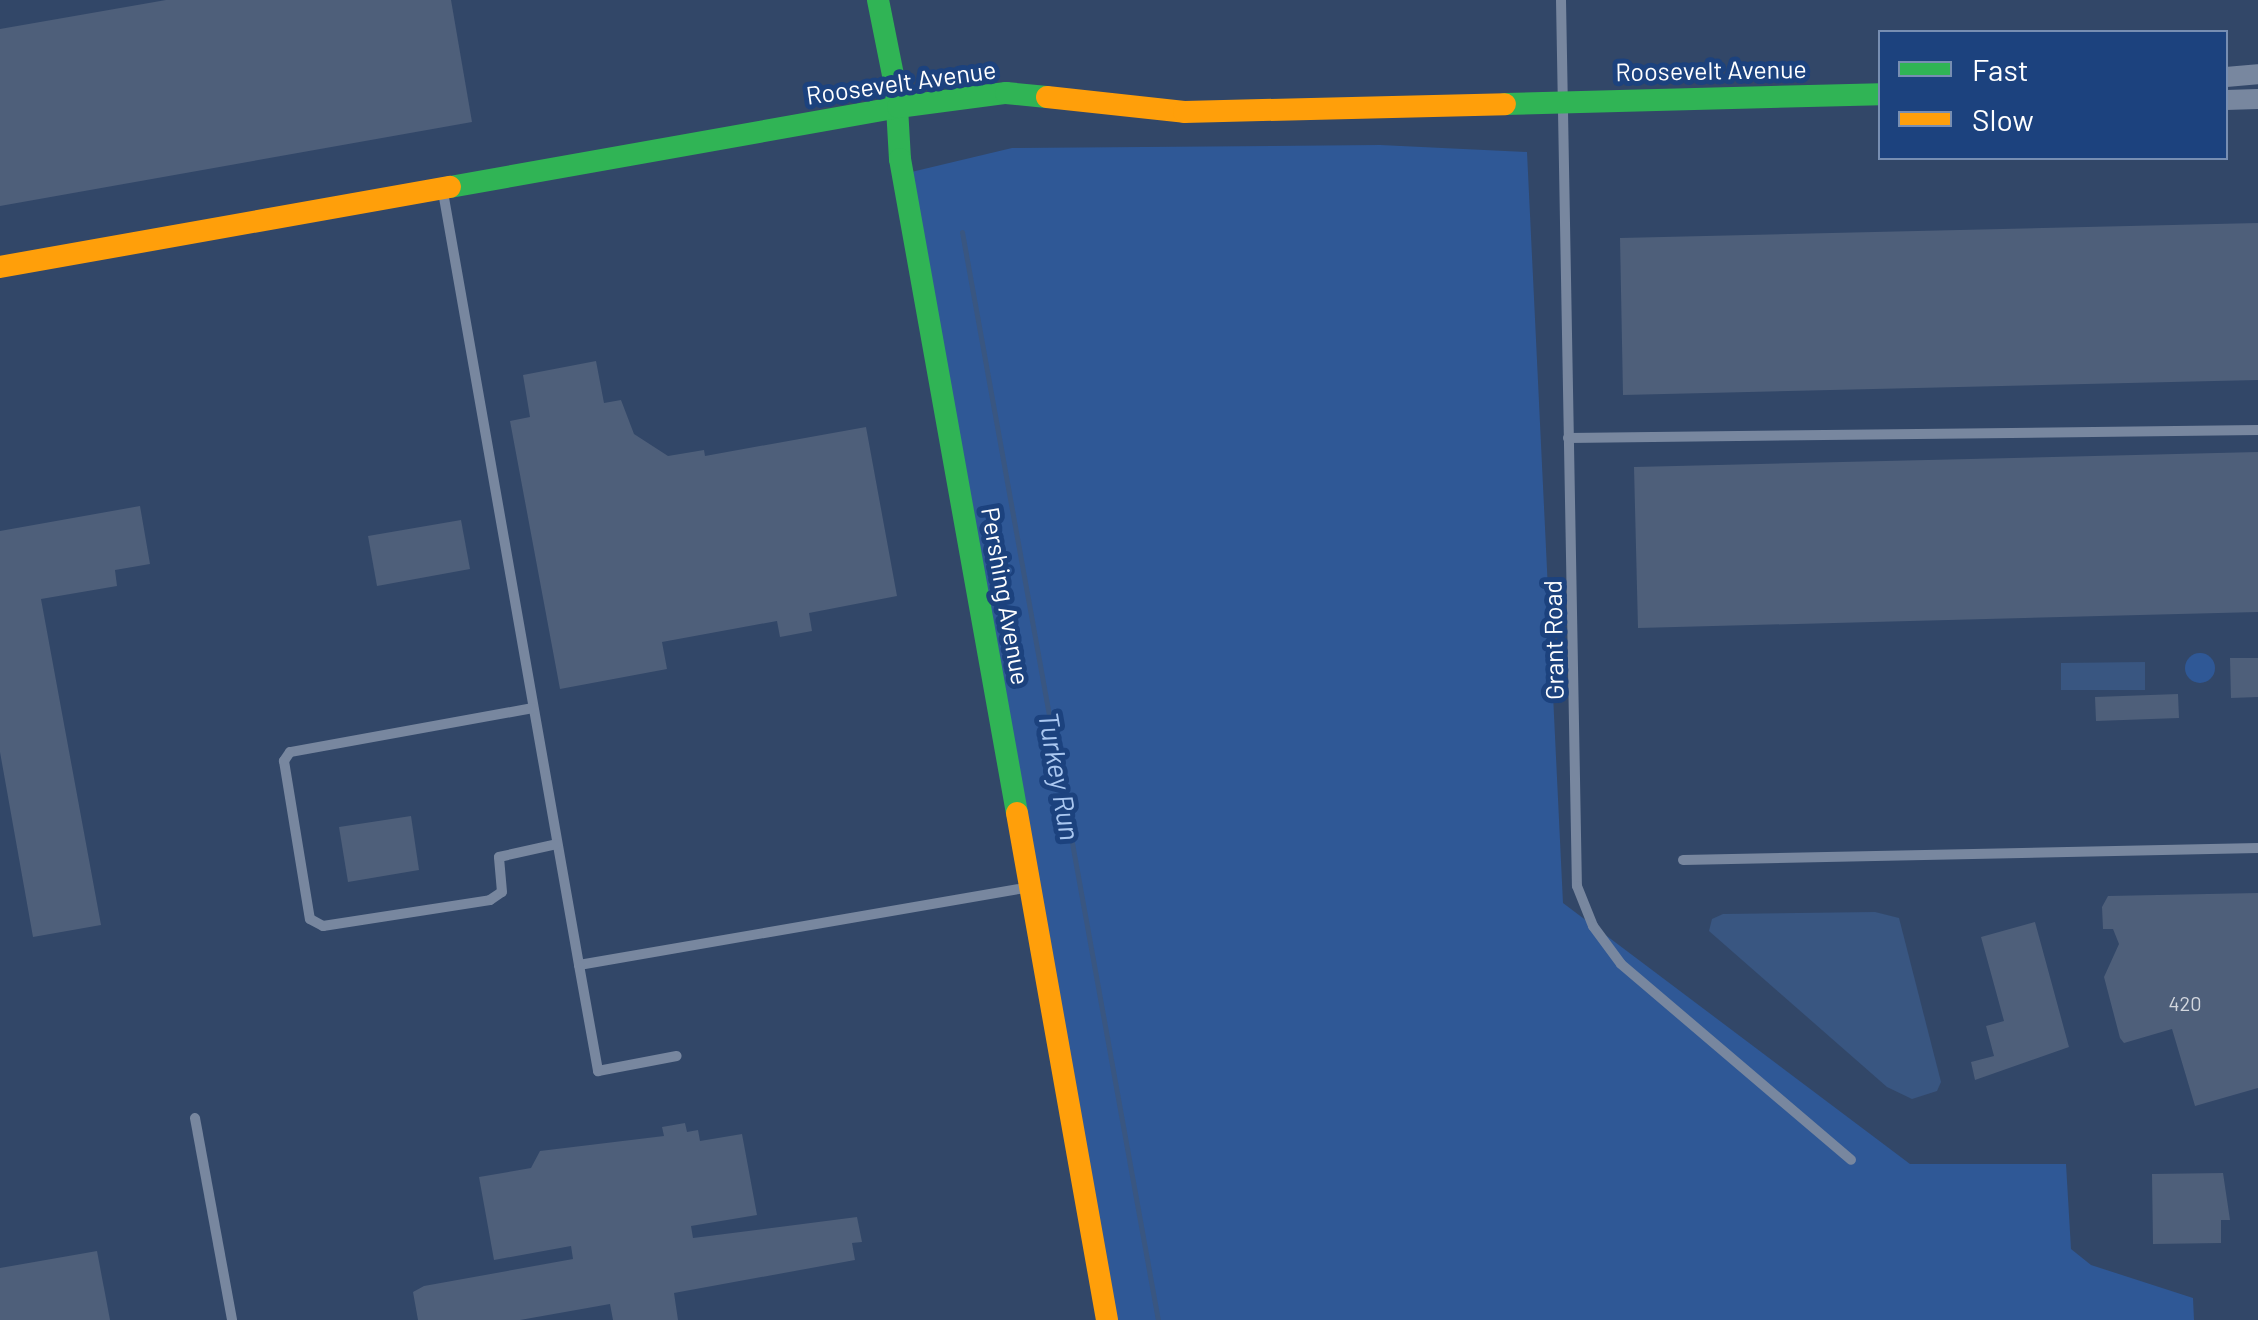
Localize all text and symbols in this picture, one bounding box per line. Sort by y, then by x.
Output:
legend [1878,30,2228,160]
text: Fast [1972,51,2029,87]
street label: Roosevelt Avenue [1615,53,1807,87]
street label: Roosevelt Avenue [804,54,998,110]
text: Slow [1972,101,2034,137]
street label: Pershing Avenue [976,505,1036,687]
street label: Grant Road [1537,580,1569,700]
water label: Turkey Run [1032,709,1088,843]
house number: 420 [2168,991,2202,1015]

